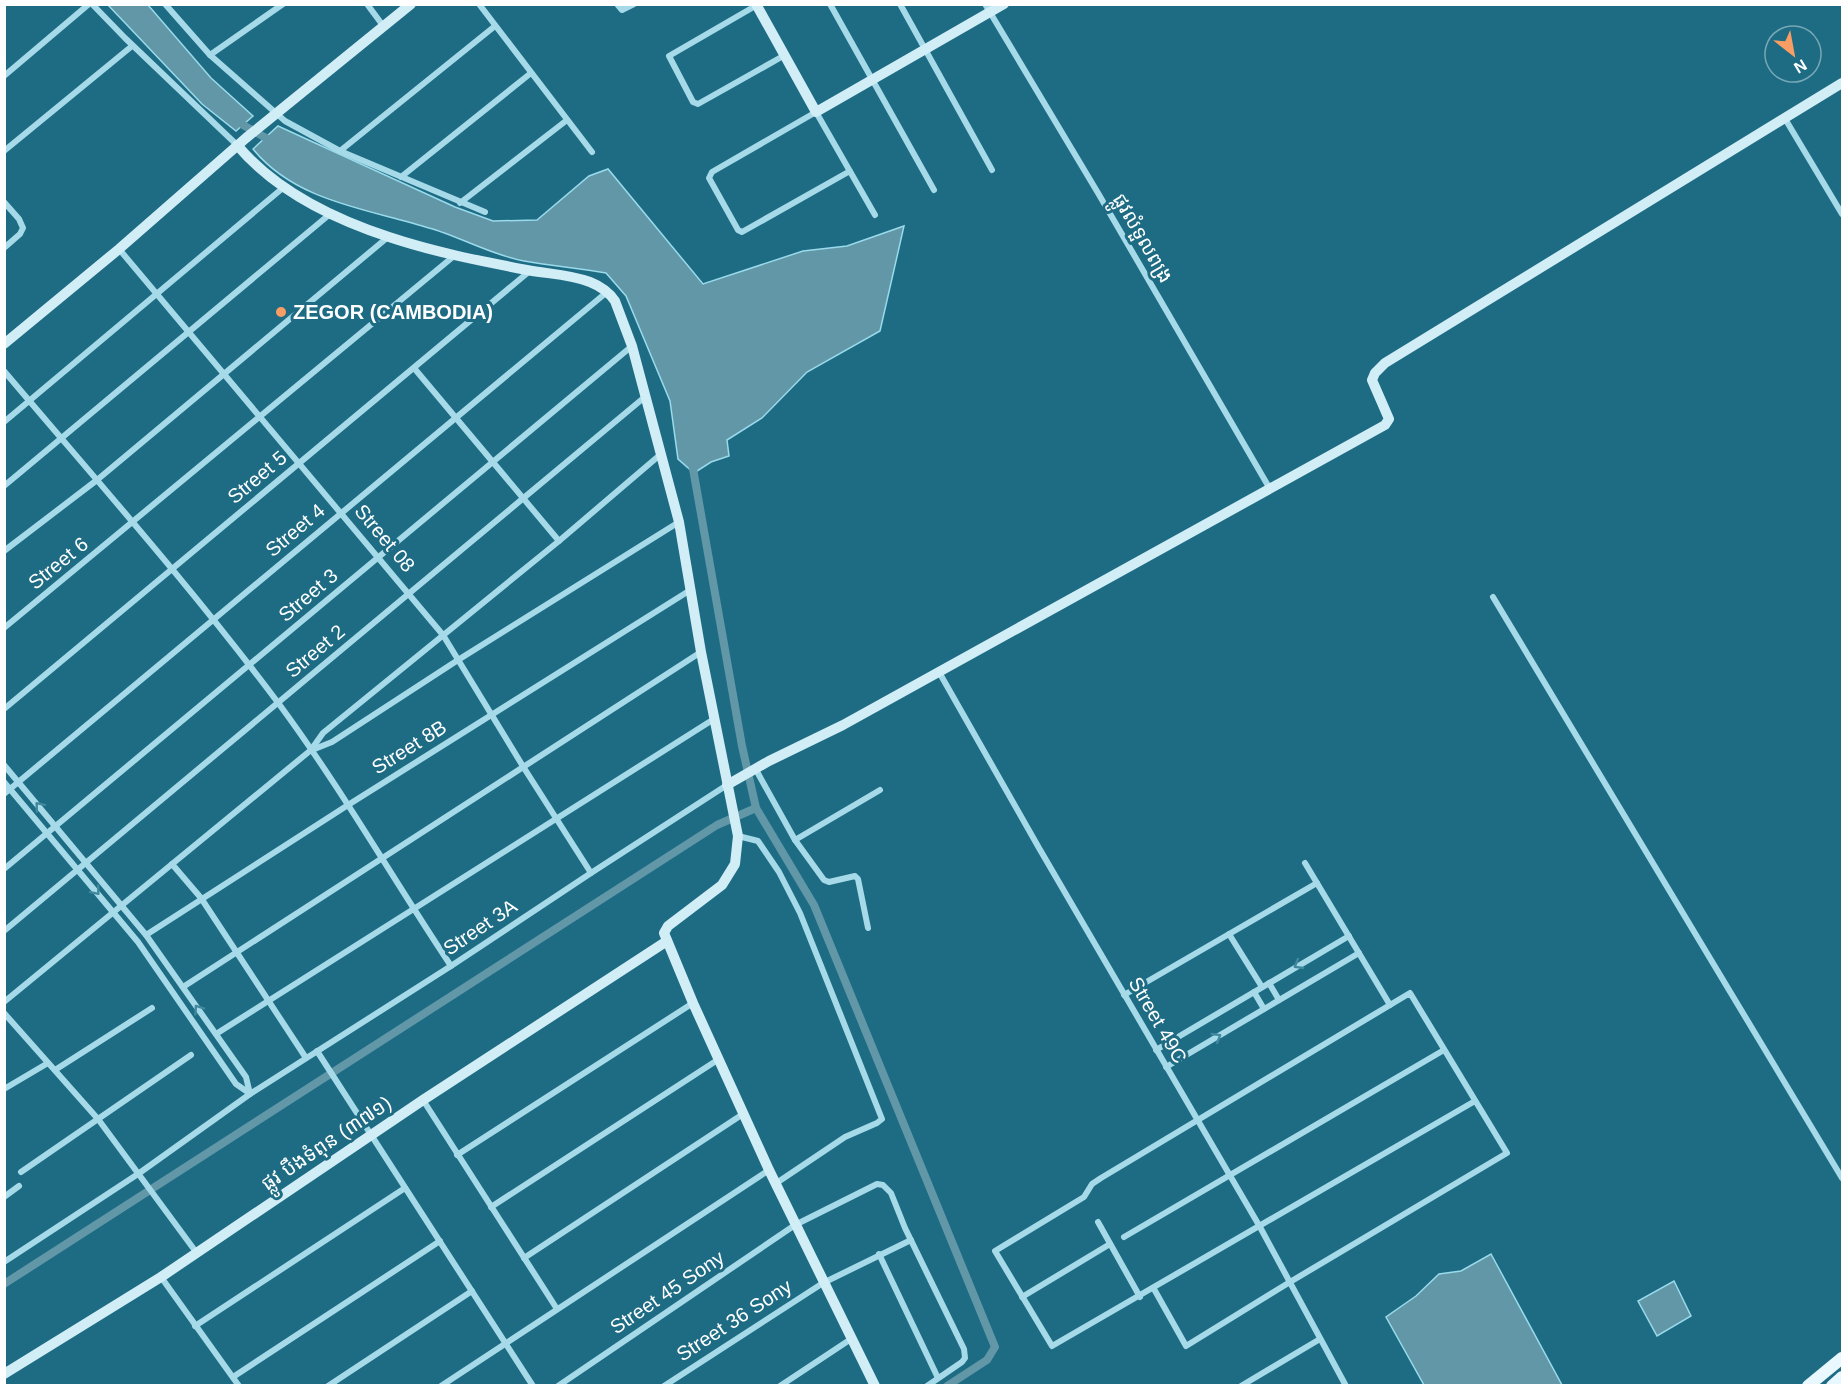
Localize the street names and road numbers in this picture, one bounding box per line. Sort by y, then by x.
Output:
street label: ផ្លូវលំទួលពង្រ [1102,189,1178,291]
street label: Street 5 [223,446,291,508]
street label: Street 4 [261,499,329,561]
street label: Street 08 [350,500,420,576]
street label: Street 6 [24,532,92,594]
street label: Street 3 [274,564,342,626]
street label: Street 2 [281,620,349,682]
street label: Street 8B [368,716,450,778]
street label: Street 3A [439,894,521,959]
street label: Street 49C [1125,973,1191,1067]
street label: ផ្លូវ បឹងទំពុន (៣៧១) [257,1091,400,1201]
street label: Street 45 Sony [606,1246,728,1338]
street label: Street 36 Sony [673,1275,795,1365]

